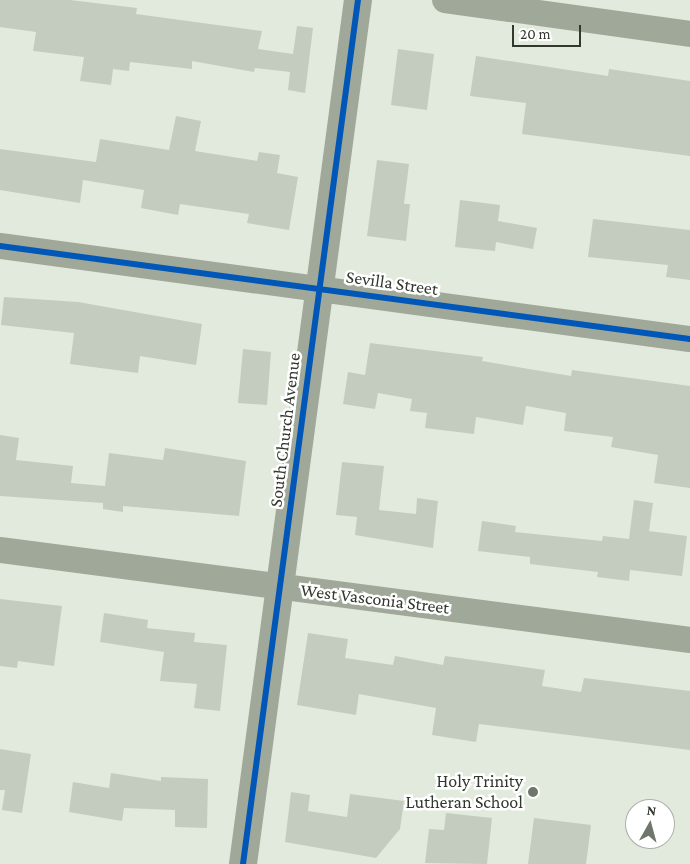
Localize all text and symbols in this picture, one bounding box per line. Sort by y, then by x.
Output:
scale bar [515,15,584,47]
text: 20 m [520,26,551,42]
street label: Sevilla Street [345,266,439,300]
street label: South Church Avenue [265,352,305,508]
street label: West Vasconia Street [299,579,451,619]
place label: Holy Trinity Lutheran School [406,771,523,814]
marker: Holy Trinity Lutheran School [527,786,539,798]
north arrow [625,799,675,849]
text: N [646,802,657,819]

